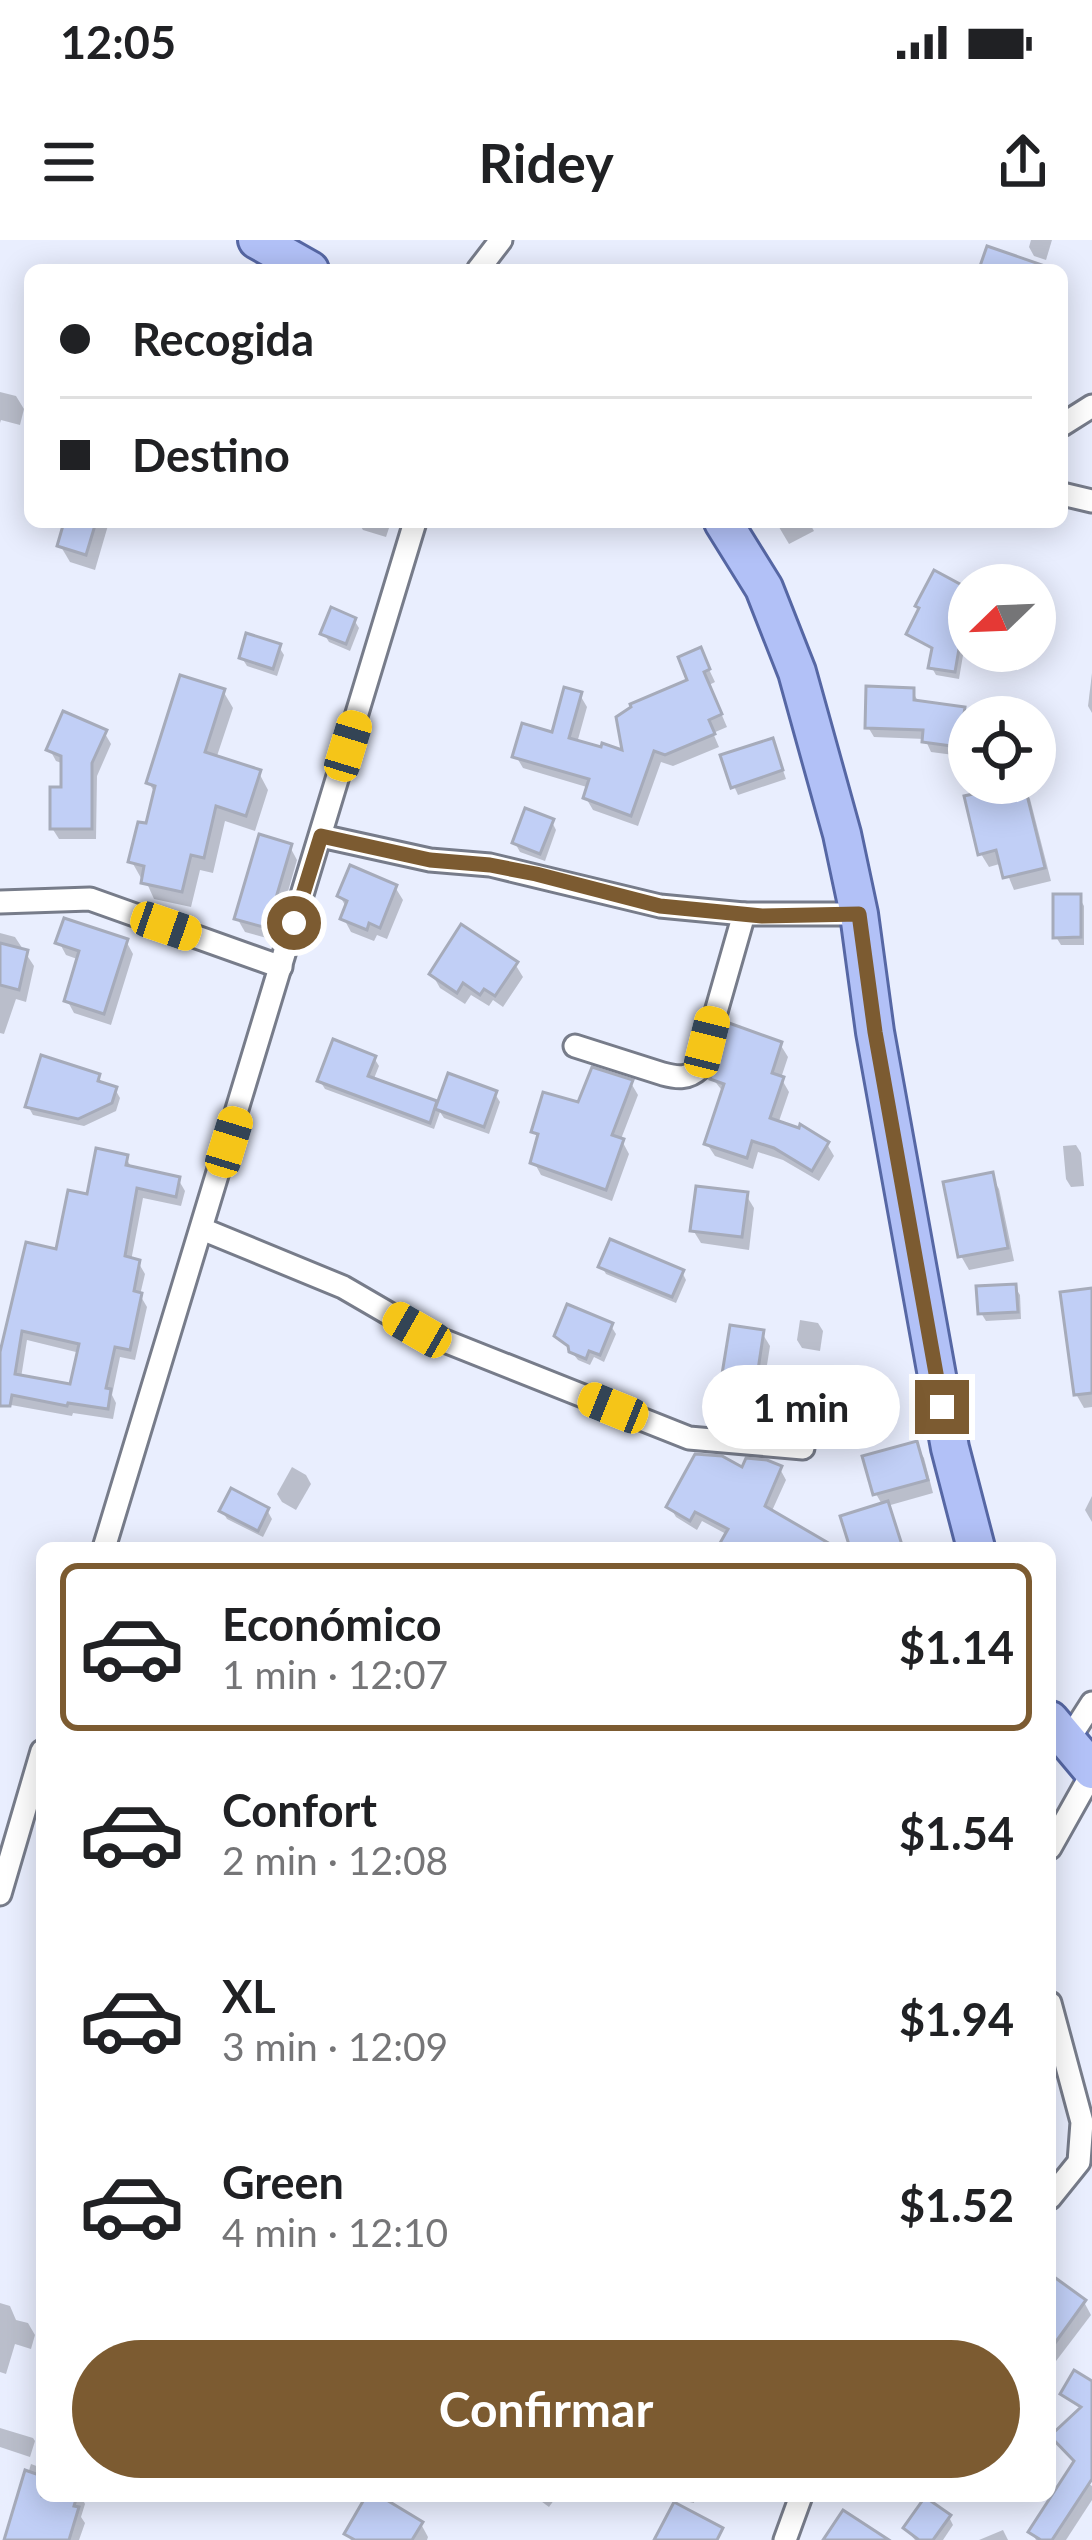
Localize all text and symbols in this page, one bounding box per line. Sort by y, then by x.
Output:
text: 12:05 [60,15,176,69]
icon: menu [36,129,102,195]
icon: share [990,129,1056,195]
text: Ridey [478,130,614,195]
text: Recogida [132,312,314,366]
text: Destino [132,428,290,482]
north arrow [948,564,1056,672]
map controls [948,564,1056,804]
button: locate [948,696,1056,804]
car [320,706,376,786]
route start [267,896,321,950]
car [126,897,206,955]
car [681,1003,733,1081]
car [201,1102,257,1182]
car [377,1296,457,1364]
callout: 1 min [702,1365,900,1449]
car [573,1378,653,1438]
route end [915,1380,969,1434]
text: 1 min [753,1384,849,1430]
icon: car [78,1593,186,1701]
text: Económico [222,1597,442,1651]
text: $1.14 [899,1620,1014,1674]
text: 1 min · 12:07 [222,1651,448,1697]
icon: car [78,1779,186,1887]
text: Confort [222,1783,377,1837]
text: $1.54 [899,1806,1014,1860]
text: 2 min · 12:08 [222,1837,448,1883]
icon: car [78,1965,186,2073]
text: XL [222,1969,276,2023]
text: $1.94 [899,1992,1014,2046]
text: 3 min · 12:09 [222,2023,448,2069]
icon: car [78,2151,186,2259]
text: Green [222,2155,344,2209]
text: $1.52 [899,2178,1014,2232]
text: 4 min · 12:10 [222,2209,448,2255]
button: Confirmar [72,2340,1020,2478]

